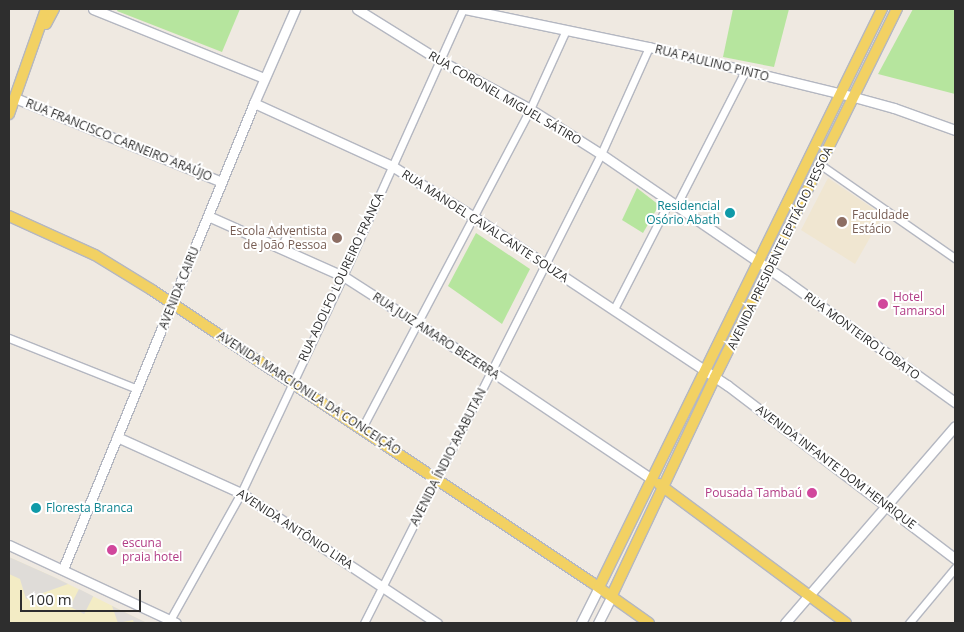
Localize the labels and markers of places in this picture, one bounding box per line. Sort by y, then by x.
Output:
place label: Residencial Osório Abath [646,199,720,227]
marker: Residencial Osório Abath [724,207,736,219]
place label: Faculdade Estácio [852,208,909,236]
marker: Faculdade Estácio [836,216,848,228]
place label: Escola Adventista de João Pessoa [230,224,327,252]
marker: Escola Adventista de João Pessoa [331,232,343,244]
place label: Hotel Tamarsol [893,290,945,318]
marker: Hotel Tamarsol [877,298,889,310]
place label: Pousada Tambaú [705,486,802,500]
marker: Pousada Tambaú [806,487,818,499]
place label: Floresta Branca [46,501,133,515]
marker: Floresta Branca [30,502,42,514]
place label: escuna praia hotel [122,536,182,564]
marker: escuna praia hotel [106,544,118,556]

